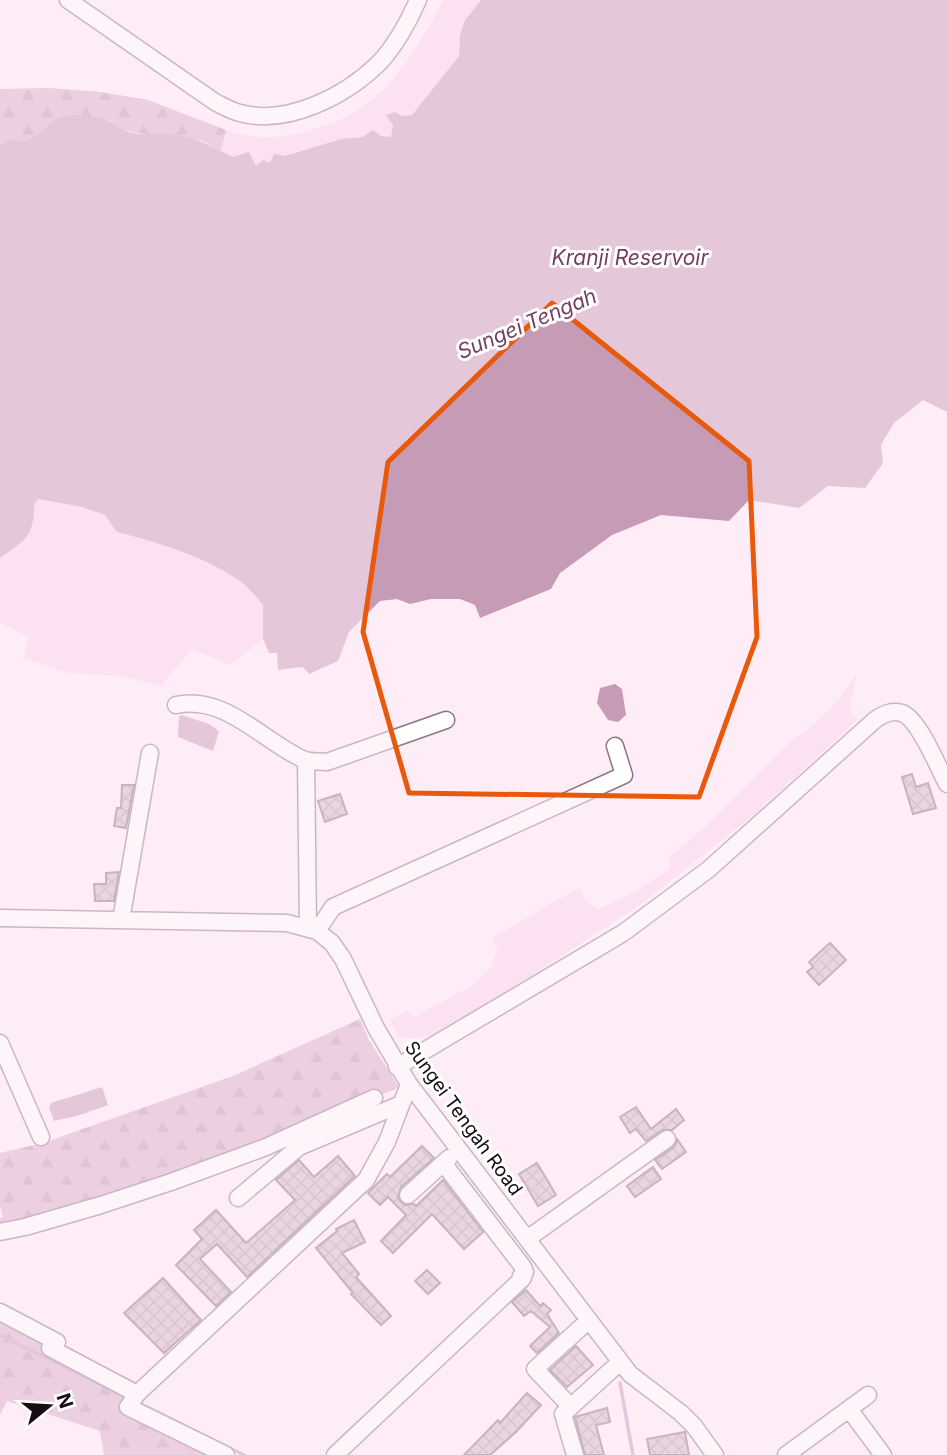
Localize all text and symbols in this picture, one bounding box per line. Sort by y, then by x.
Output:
water label: Kranji Reservoir [552,245,709,270]
water label: Sungei Tengah [453,283,600,364]
street label: Sungei Tengah Road [400,1037,527,1200]
north arrow [14,1371,84,1441]
text: N [52,1390,78,1411]

